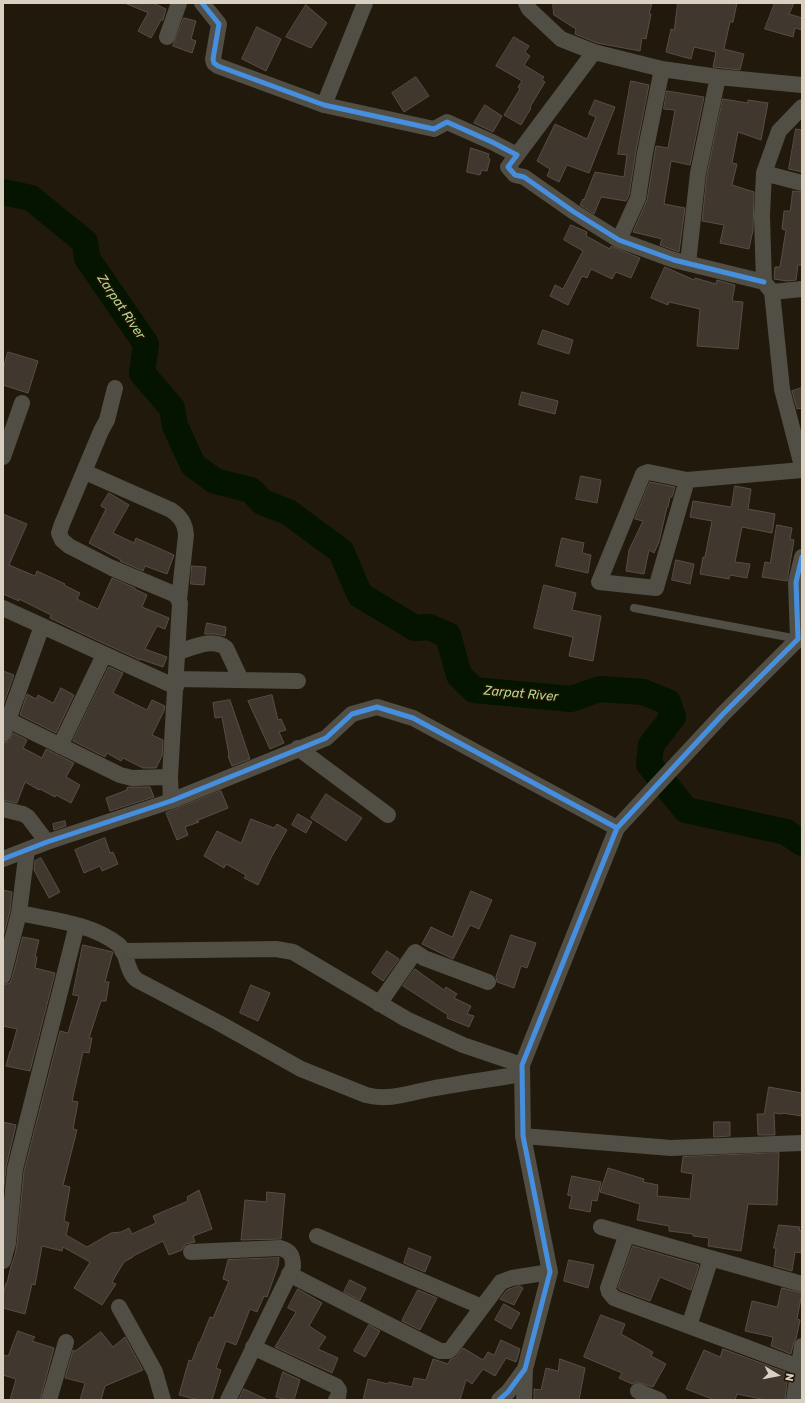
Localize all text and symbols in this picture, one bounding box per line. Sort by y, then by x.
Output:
water label: Zarpat River [94,272,148,342]
water label: Zarpat River [483,683,559,705]
north arrow [757,1355,797,1395]
text: N [782,1372,796,1382]

